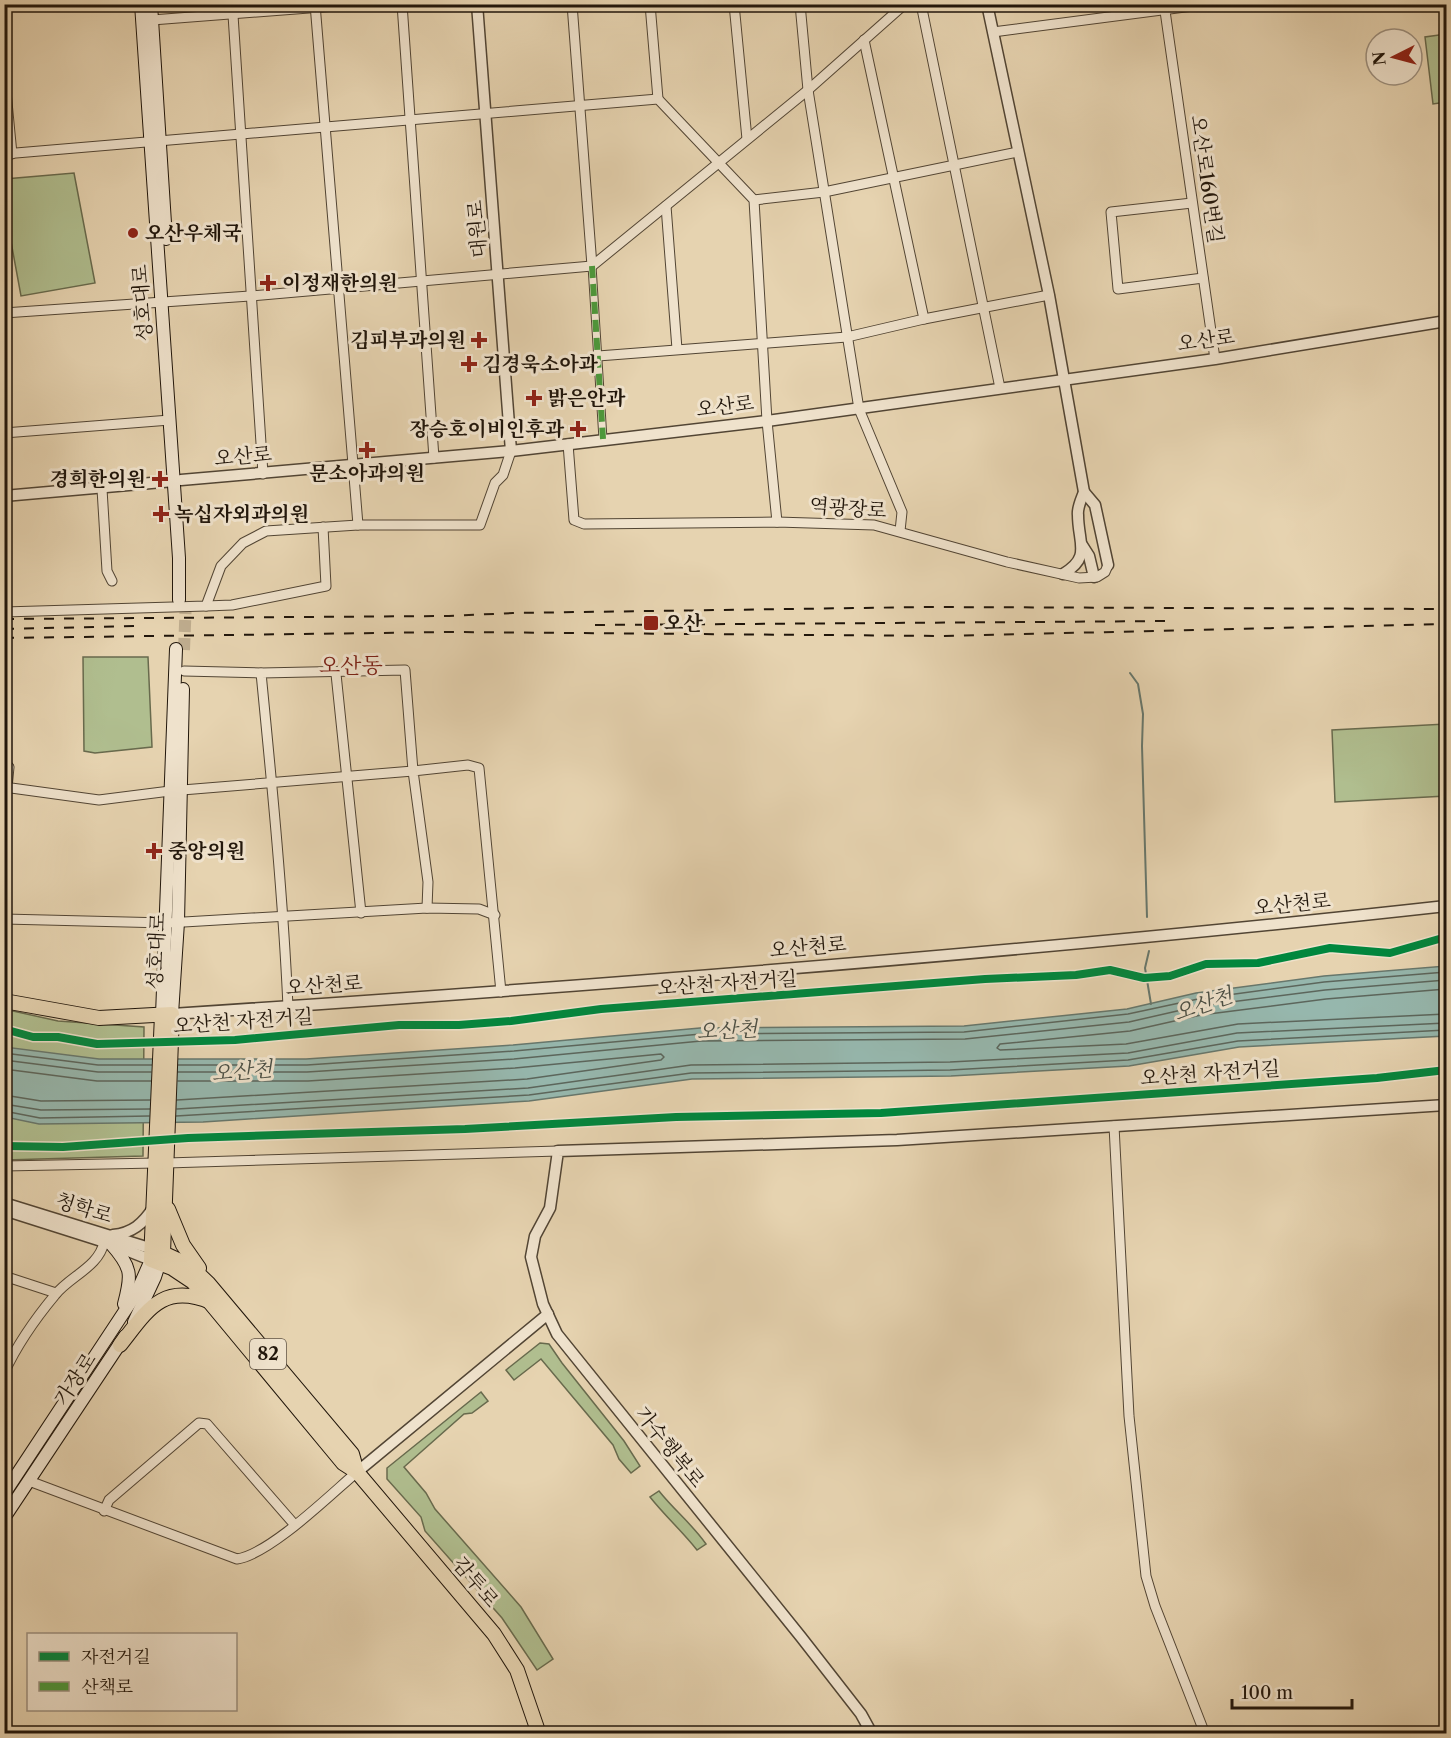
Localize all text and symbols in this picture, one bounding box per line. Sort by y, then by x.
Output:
north arrow [1364,27,1424,87]
text: N [1368,51,1390,67]
street label: 오산로160번길 [1186,113,1228,245]
street label: 대원로 [463,199,491,259]
place label: 오산우체국 [145,221,242,245]
marker: 오산우체국 [126,226,140,240]
street label: 성호대로 [127,264,157,342]
place label: 이정재한의원 [282,271,398,295]
marker: 이정재한의원 [259,274,277,292]
street label: 오산로 [1176,324,1236,356]
place label: 김피부과의원 [350,328,466,352]
marker: 김피부과의원 [470,331,488,349]
place label: 김경욱소아과 [482,352,599,376]
marker: 김경욱소아과 [460,355,478,373]
place label: 밝은안과 [548,386,626,410]
marker: 밝은안과 [525,389,543,407]
street label: 오산로 [695,391,755,421]
place label: 장승호이비인후과 [409,417,565,441]
marker: 장승호이비인후과 [569,420,587,438]
marker: 문소아과의원 [358,441,376,459]
street label: 오산로 [213,442,273,470]
place label: 문소아과의원 [309,461,425,485]
place label: 경희한의원 [49,467,146,491]
marker: 경희한의원 [151,470,169,488]
street label: 역광장로 [809,493,887,523]
place label: 녹십자외과의원 [174,502,309,526]
marker: 녹십자외과의원 [152,505,170,523]
place label: 오산 [664,611,703,635]
marker: 오산 [642,614,660,632]
district label: 오산동 [319,652,383,679]
place label: 중앙의원 [168,839,245,863]
marker: 중앙의원 [145,842,163,860]
street label: 오산천로 [1252,888,1332,920]
street label: 성호대로 [142,912,170,990]
street label: 오산천로 [768,932,848,962]
street label: 오산천 자전거길 [656,966,798,1000]
street label: 오산천로 [285,970,363,1000]
water label: 오산천 [1170,982,1237,1026]
street label: 오산천 자전거길 [172,1004,314,1038]
water label: 오산천 [696,1016,760,1044]
water label: 오산천 [211,1056,275,1086]
street label: 오산천 자전거길 [1139,1056,1281,1090]
street label: 청학로 [53,1188,115,1228]
road number: 82 [250,1339,286,1369]
street label: 가장로 [49,1348,101,1410]
street label: 가수행복로 [630,1402,710,1492]
street label: 감투로 [448,1552,504,1612]
legend [27,1633,237,1711]
text: 자전거길 [81,1646,151,1668]
scale bar [1232,1672,1352,1710]
text: 산책로 [81,1676,133,1698]
text: 100 m [1241,1682,1293,1704]

